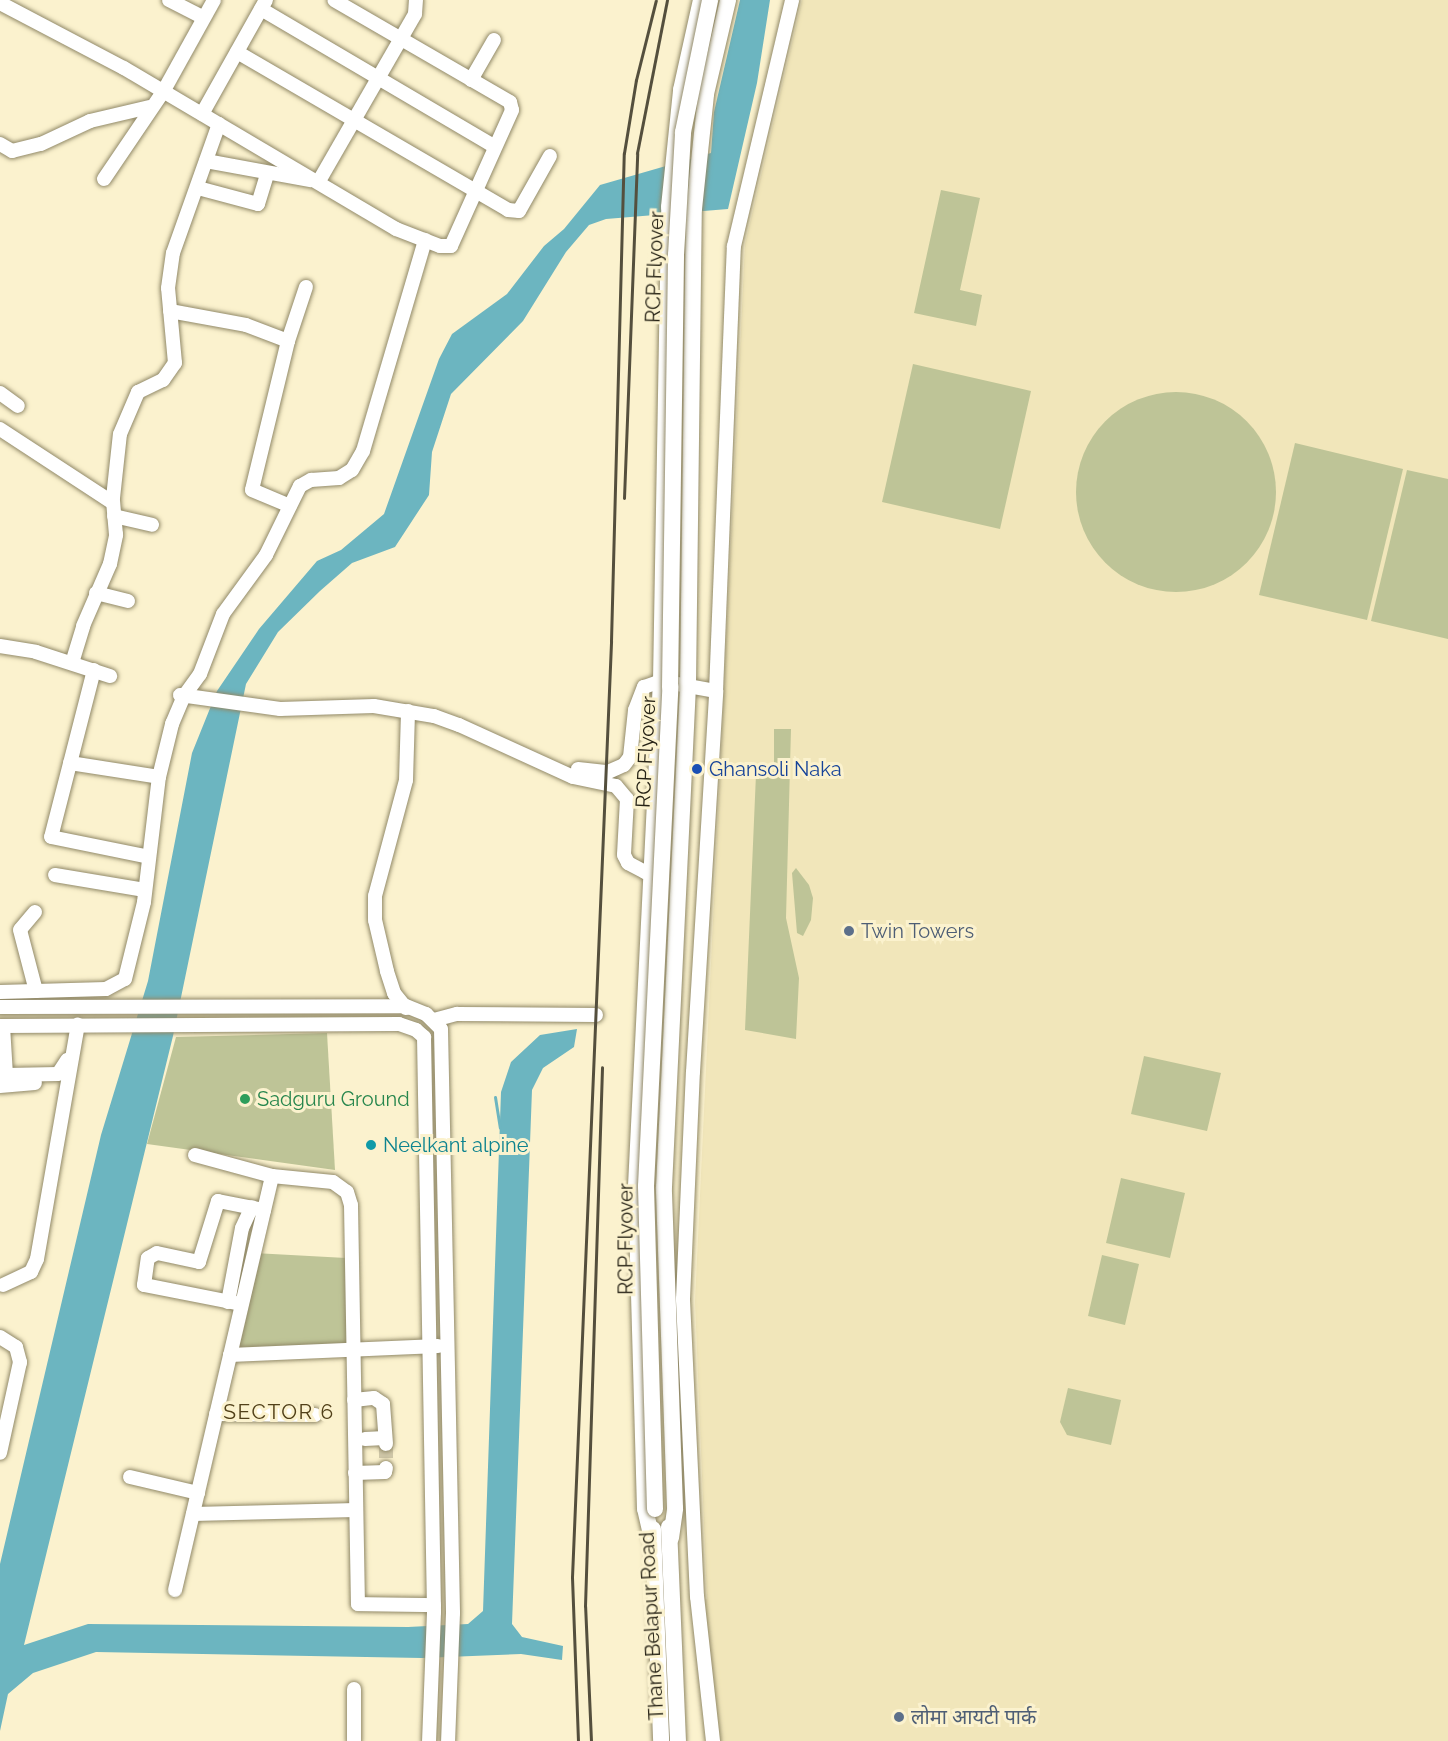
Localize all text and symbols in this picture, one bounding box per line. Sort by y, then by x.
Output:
street label: RCP Flyover [641,210,669,324]
street label: RCP Flyover [631,695,661,809]
place label: Ghansoli Naka [709,757,842,781]
marker: Ghansoli Naka [690,762,704,776]
place label: Twin Towers [861,919,975,943]
marker: Twin Towers [842,924,856,938]
place label: Sadguru Ground [257,1087,410,1111]
marker: Sadguru Ground [238,1092,252,1106]
place label: Neelkant alpine [383,1133,528,1157]
marker: Neelkant alpine [364,1138,378,1152]
street label: RCP Flyover [614,1183,638,1295]
district label: SECTOR 6 [223,1399,335,1425]
street label: Thane Belapur Road [635,1531,669,1721]
place label: लोमा आयटी पार्क [911,1705,1036,1729]
marker: लोमा आयटी पार्क [892,1710,906,1724]

